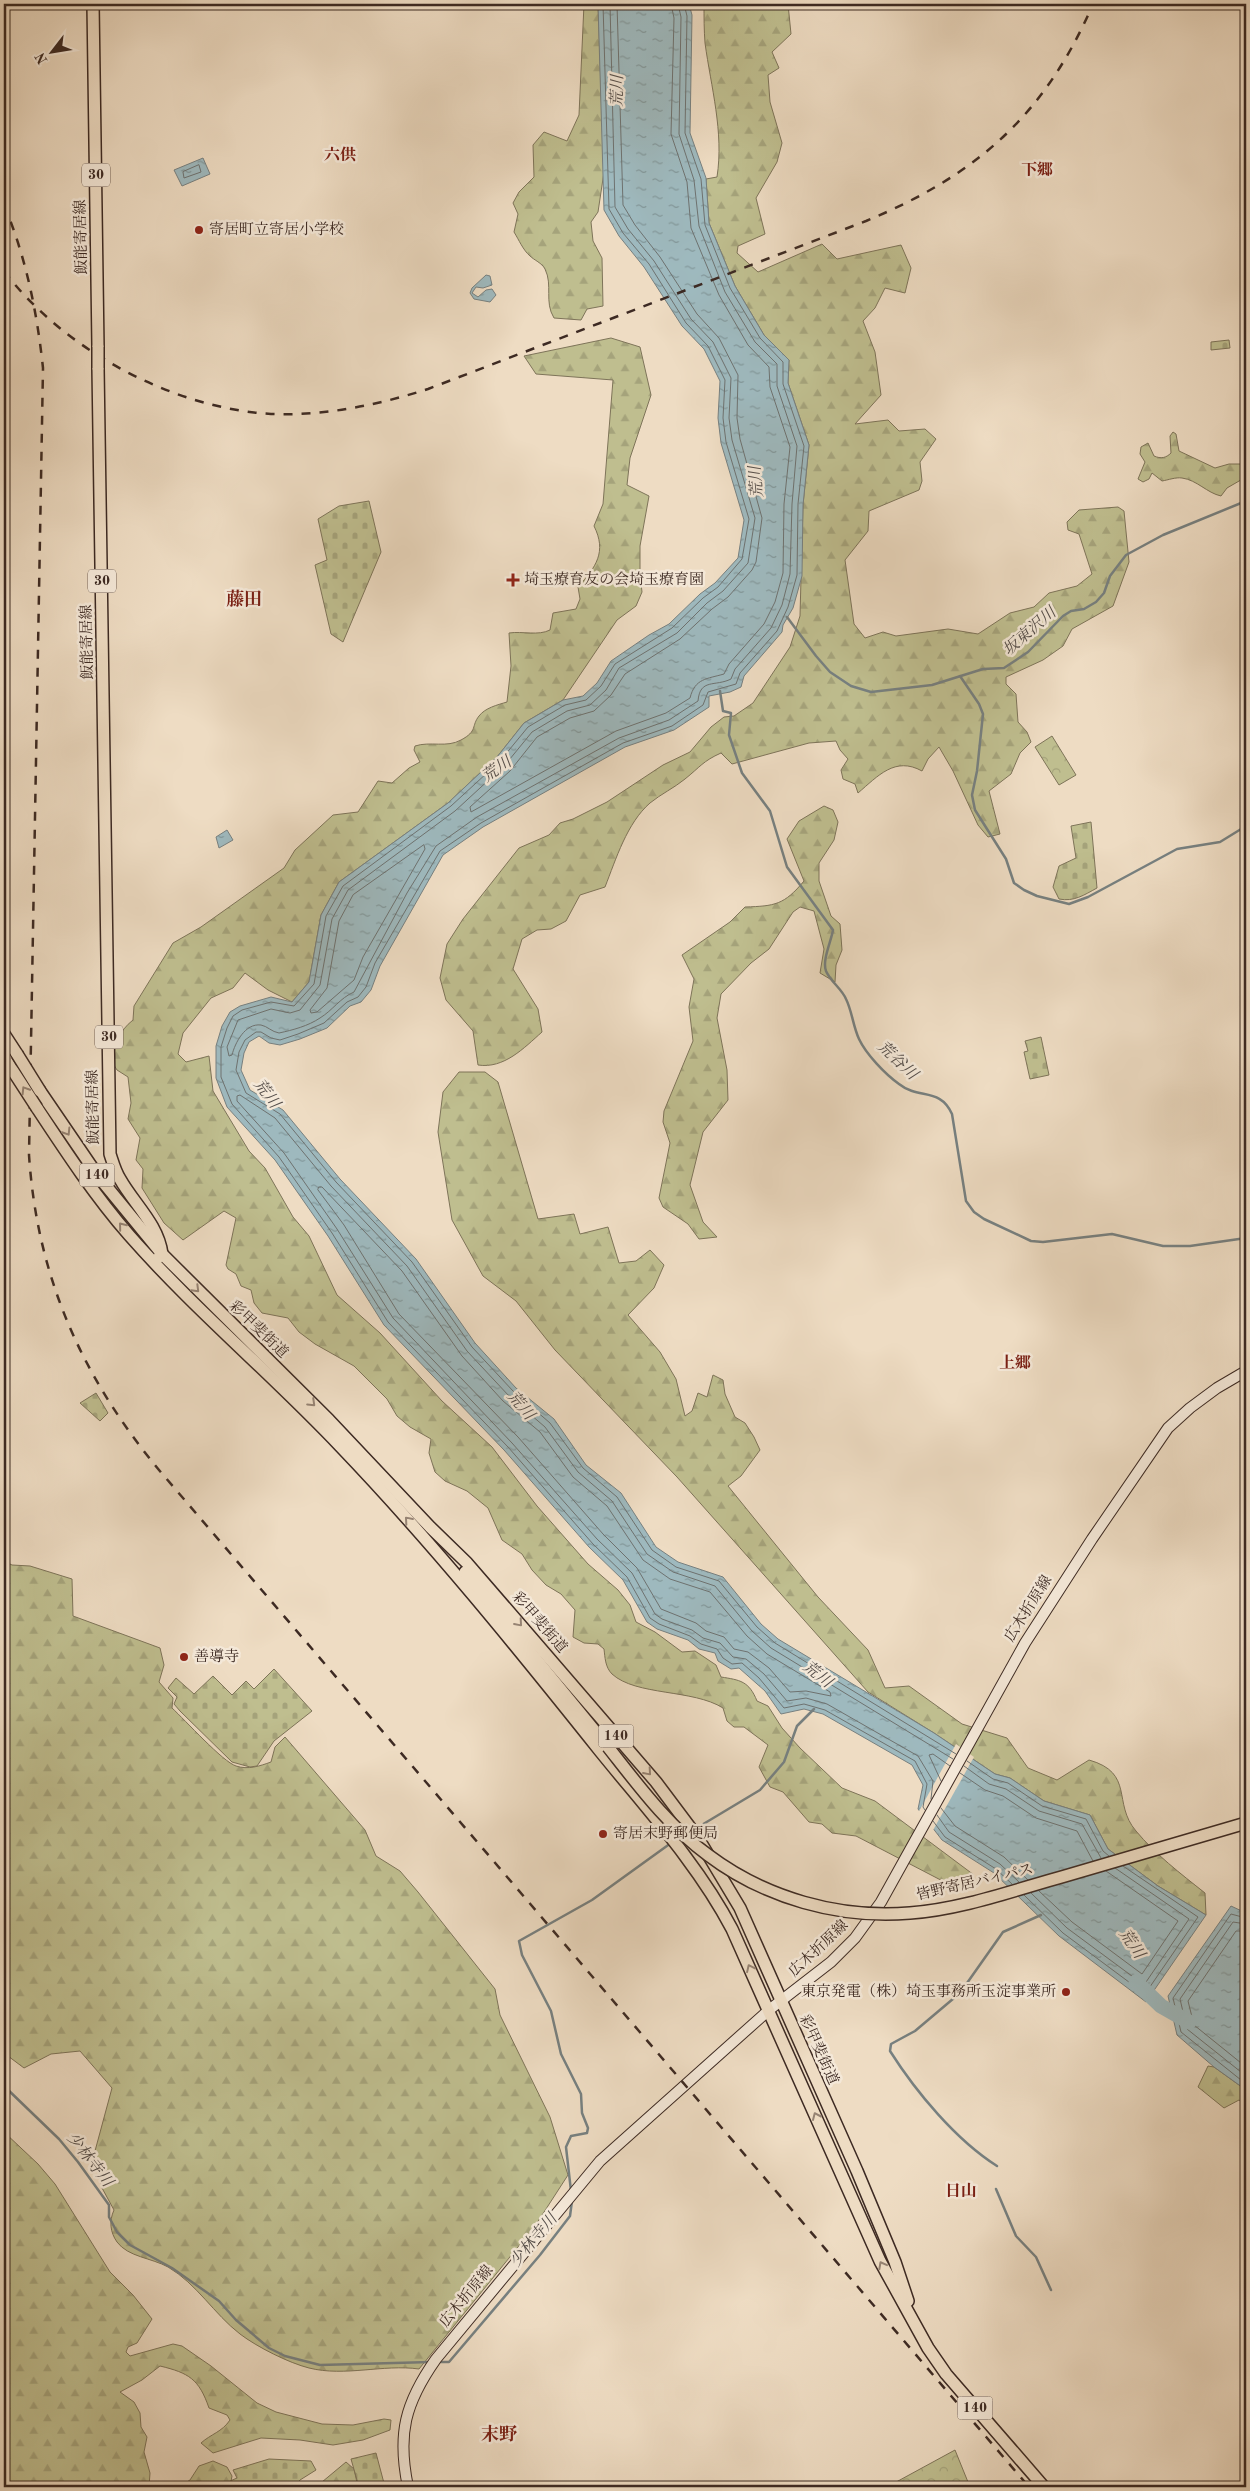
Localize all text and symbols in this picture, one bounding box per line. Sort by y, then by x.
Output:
north arrow [28,28,78,78]
text: N [33,50,50,66]
water label: 荒川 [608,73,626,107]
district label: 六供 [324,146,356,164]
district label: 下郷 [1021,161,1053,179]
road number: 30 [82,164,110,186]
street label: 飯能寄居線 [72,199,90,275]
place label: 寄居町立寄居小学校 [209,221,344,238]
marker: 寄居町立寄居小学校 [193,224,205,236]
water label: 荒川 [745,463,766,499]
road number: 30 [88,570,116,592]
place label: 埼玉療育友の会埼玉療育園 [524,570,704,588]
marker: 埼玉療育友の会埼玉療育園 [506,573,520,587]
district label: 藤田 [226,589,262,609]
water label: 坂東沢川 [999,602,1061,659]
street label: 飯能寄居線 [78,604,96,680]
water label: 荒川 [478,751,516,786]
road number: 30 [95,1026,123,1048]
water label: 荒谷川 [874,1037,923,1085]
street label: 飯能寄居線 [84,1069,102,1145]
water label: 荒川 [250,1075,285,1113]
one-way arrow [22,1086,31,1095]
one-way arrow [60,1127,70,1136]
road number: 140 [80,1164,114,1186]
one-way arrow [119,1223,127,1232]
one-way arrow [190,1283,199,1292]
street label: 彩甲斐街道 [226,1297,292,1361]
district label: 上郷 [999,1354,1031,1372]
water label: 荒川 [504,1387,539,1425]
one-way arrow [306,1397,315,1406]
one-way arrow [405,1517,414,1526]
street label: 広木折原線 [1001,1572,1055,1645]
street label: 彩甲斐街道 [509,1588,571,1656]
one-way arrow [513,1617,522,1626]
place label: 善導寺 [194,1648,239,1665]
marker: 善導寺 [178,1651,190,1663]
water label: 荒川 [799,1657,837,1692]
road number: 140 [598,1724,634,1748]
one-way arrow [642,1767,651,1776]
place label: 寄居末野郵便局 [613,1825,718,1842]
marker: 寄居末野郵便局 [597,1828,609,1840]
street label: 皆野寄居バイパス [915,1860,1035,1904]
street label: 広木折原線 [785,1916,852,1980]
water label: 荒川 [1115,1925,1149,1963]
one-way arrow [746,1964,756,1973]
place label: 東京発電（株）埼玉事務所玉淀事業所 [801,1983,1056,2000]
marker: 東京発電（株）埼玉事務所玉淀事業所 [1060,1986,1072,1998]
street label: 彩甲斐街道 [796,2012,842,2087]
one-way arrow [811,2112,822,2121]
water label: 少林寺川 [63,2129,118,2192]
district label: 日山 [945,2182,977,2200]
water label: 少林寺川 [506,2209,562,2271]
one-way arrow [878,2261,888,2270]
street label: 広木折原線 [436,2262,496,2331]
road number: 140 [958,2396,992,2420]
district label: 末野 [481,2424,518,2444]

